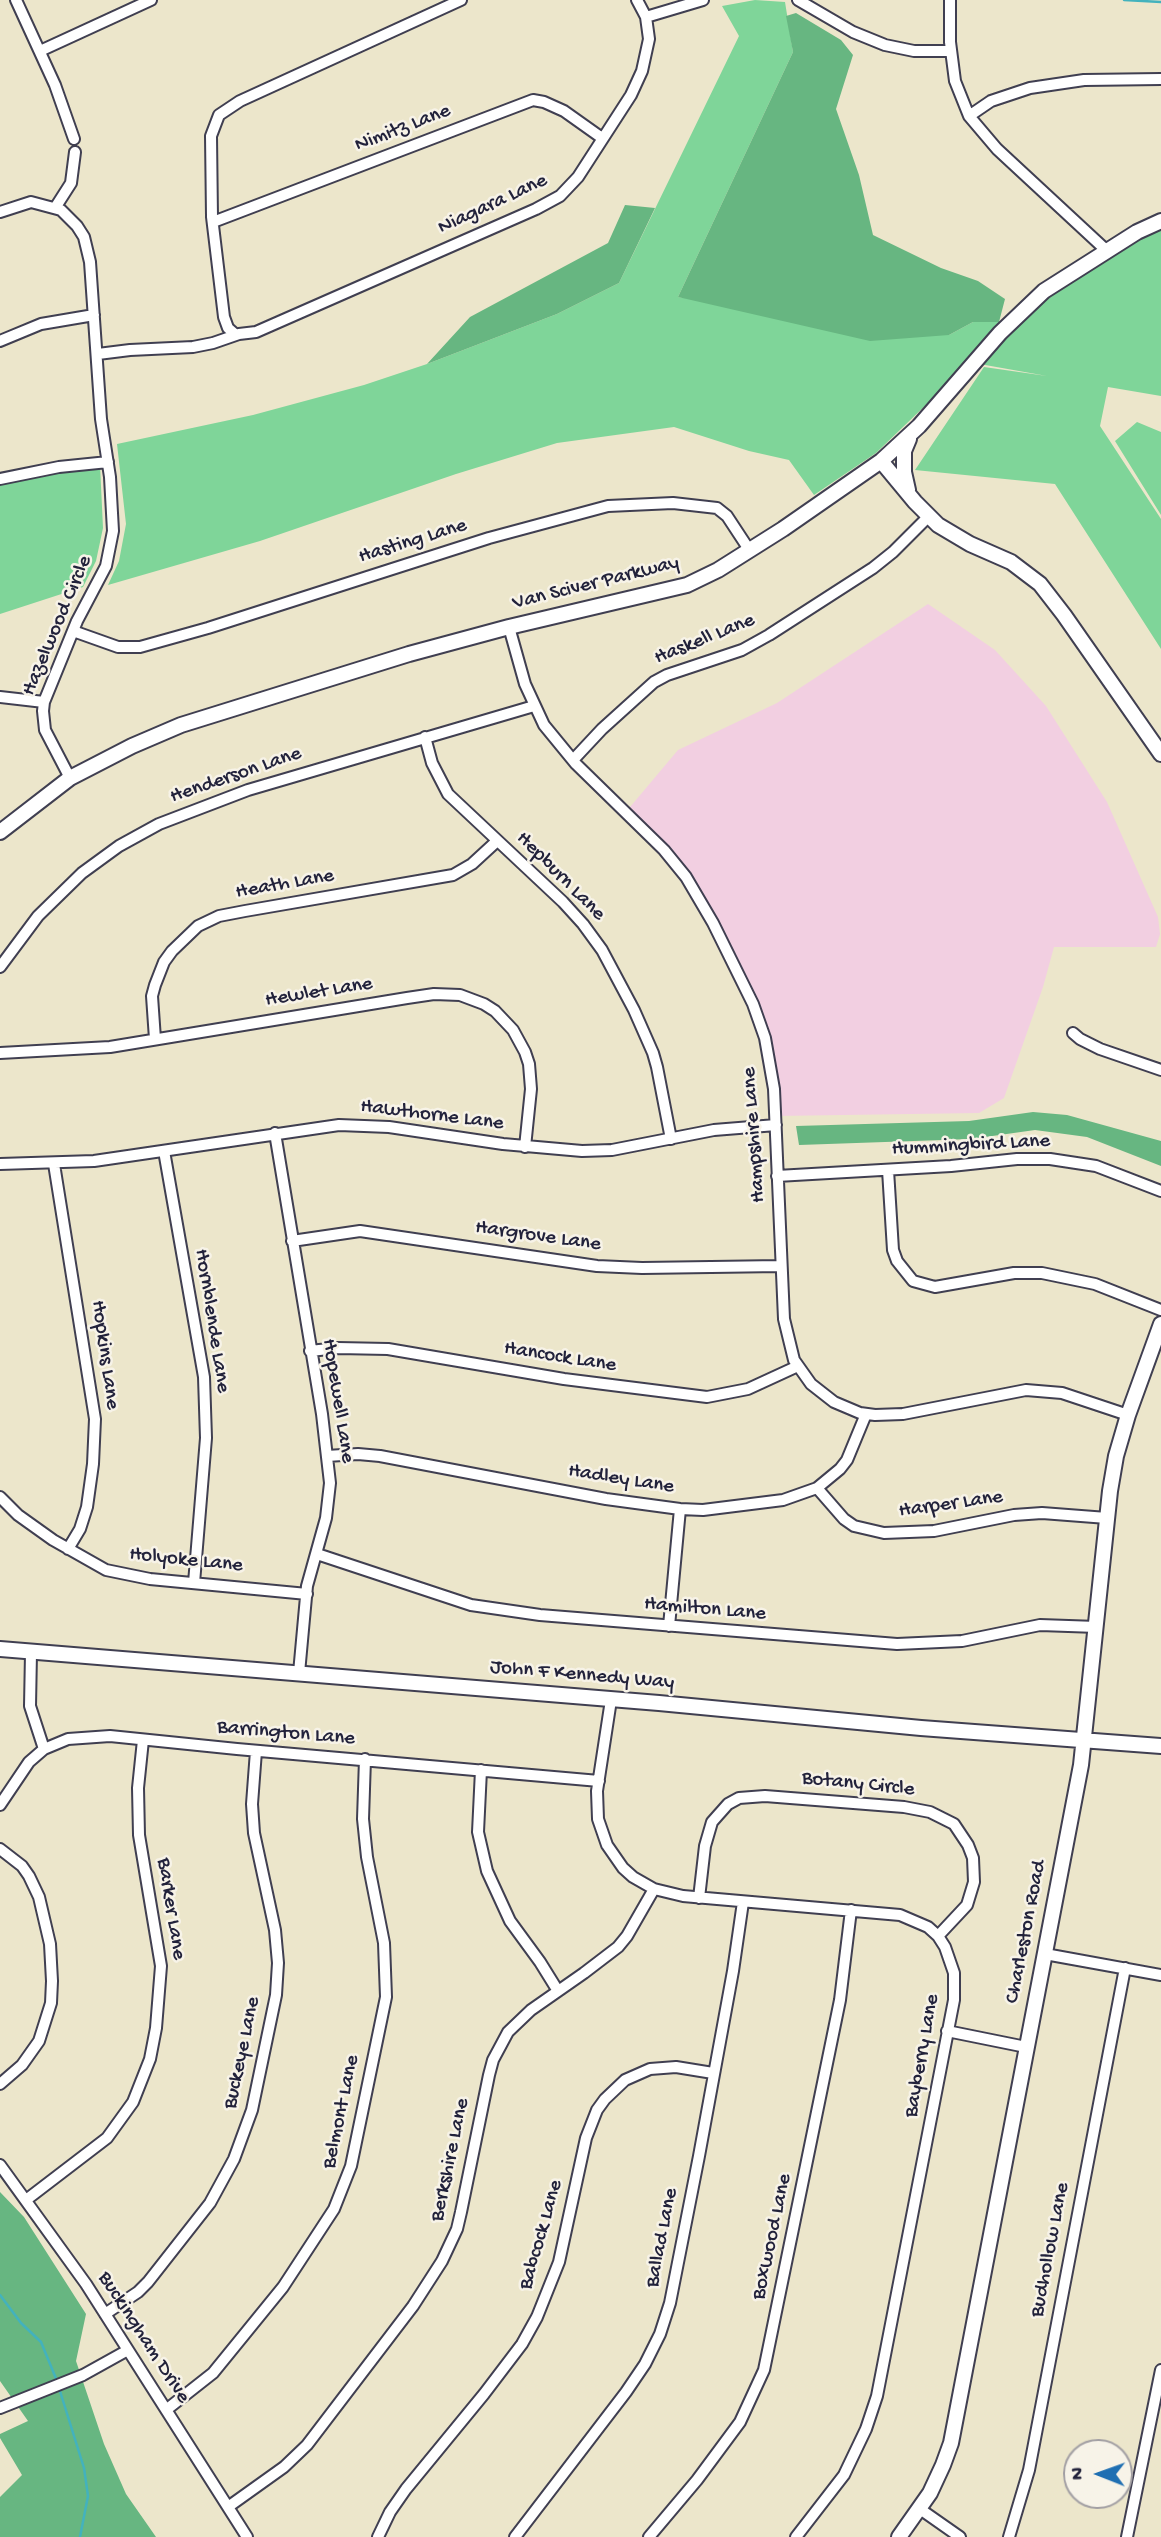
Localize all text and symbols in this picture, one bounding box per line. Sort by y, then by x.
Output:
street label: Nimitz Lane [351,99,455,159]
street label: Niagara Lane [434,169,552,241]
street label: Hasting Lane [356,514,470,570]
street label: Van Sciver Parkway [510,551,682,617]
street label: Hazelwood Circle [17,552,99,700]
street label: Haskell Lane [651,608,759,672]
street label: Henderson Lane [167,742,305,810]
street label: Hepburn Lane [510,827,610,927]
street label: Heath Lane [234,864,336,906]
street label: Hewlet Lane [264,972,374,1014]
street label: Hampshire Lane [738,1066,772,1204]
street label: Hawthorne Lane [359,1095,505,1137]
street label: Hummingbird Lane [891,1129,1051,1163]
street label: Hargrove Lane [474,1216,602,1258]
street label: Hornblende Lane [187,1247,235,1395]
street label: Hopkins Lane [84,1299,124,1411]
street label: Hopewell Lane [315,1337,359,1465]
street label: Hancock Lane [502,1337,618,1379]
street label: Hadley Lane [566,1459,676,1501]
street label: Harper Lane [897,1485,1005,1525]
street label: Holyoke Lane [128,1543,244,1579]
street label: Hamilton Lane [643,1592,767,1628]
street label: John F Kennedy Way [489,1655,675,1697]
street label: Barrington Lane [216,1715,356,1753]
street label: Botany Circle [800,1767,916,1803]
street label: Barker Lane [150,1856,190,1962]
street label: Charleston Road [1001,1858,1053,2006]
street label: Bayberry Lane [900,1992,946,2120]
street label: Buckeye Lane [219,1995,267,2111]
street label: Belmont Lane [318,2053,366,2171]
street label: Berkshire Lane [426,2096,476,2224]
street label: Boxwood Lane [747,2172,799,2302]
street label: Babcock Lane [514,2177,570,2293]
street label: Budhollow Lane [1026,2181,1076,2319]
street label: Ballad Lane [641,2186,685,2290]
street label: Buckingham Drive [91,2267,195,2409]
north arrow [1063,2439,1133,2509]
text: N [1067,2467,1090,2480]

